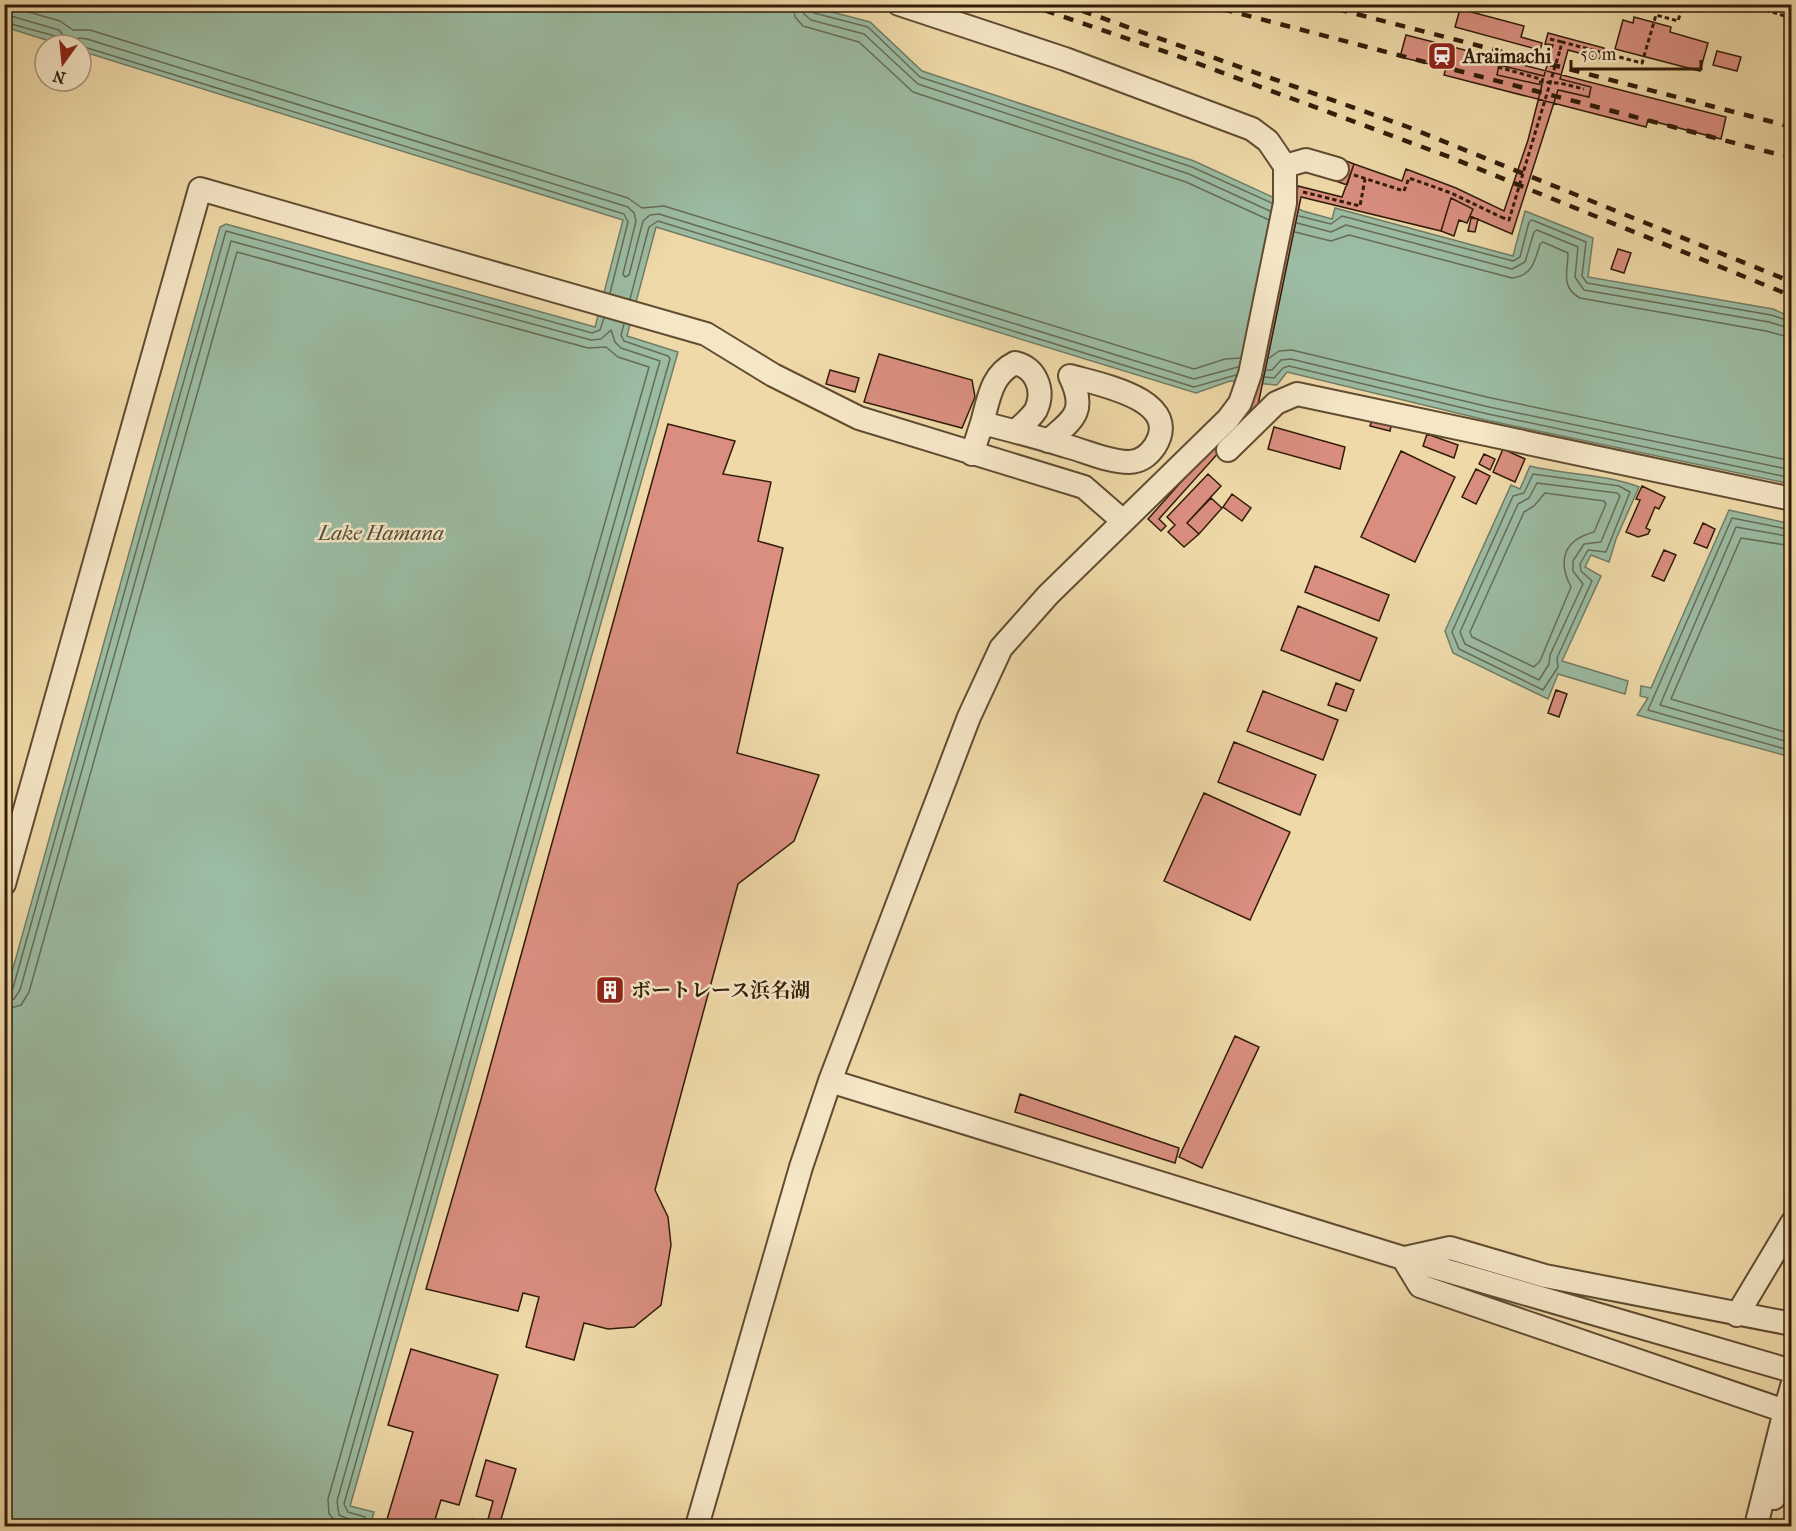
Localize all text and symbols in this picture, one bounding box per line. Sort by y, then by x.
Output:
north arrow [33,33,93,93]
scale bar [1571,33,1702,71]
station icon: Araimachi [1426,40,1458,72]
text: 50 m [1580,44,1617,65]
place label: Araimachi [1461,45,1552,68]
text: N [50,66,68,88]
water label: Lake Hamana [316,521,444,545]
building icon: ボートレース浜名湖 [594,974,626,1006]
place label: ボートレース浜名湖 [631,979,810,1002]

